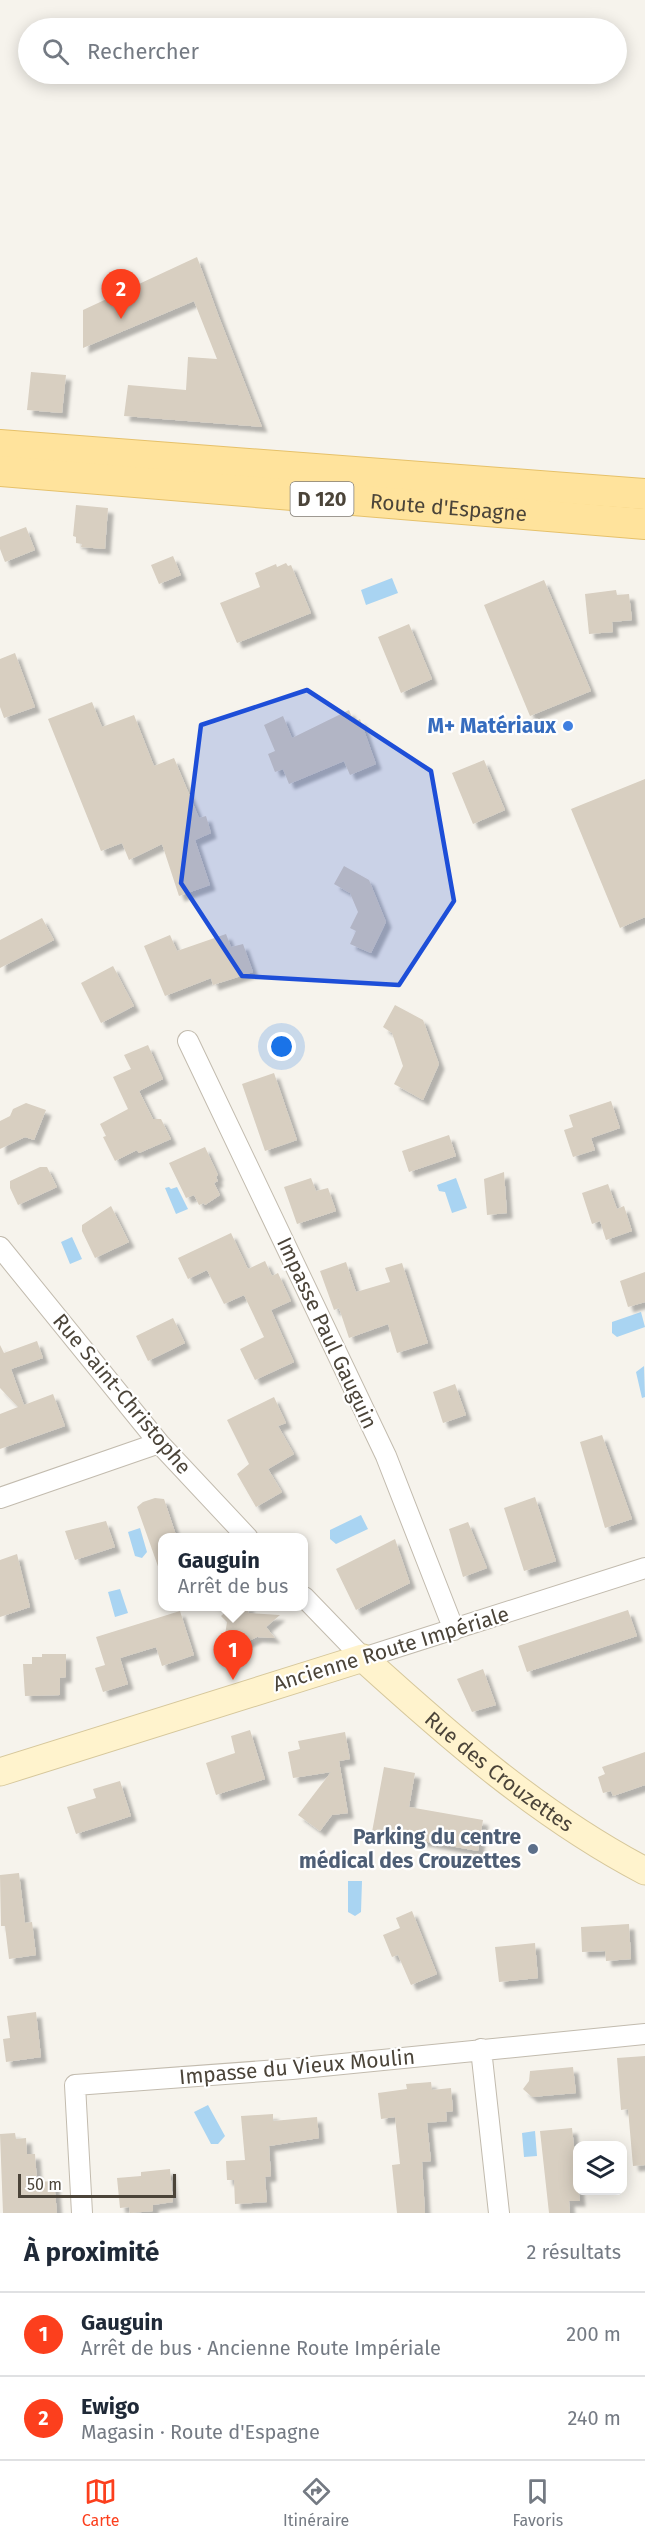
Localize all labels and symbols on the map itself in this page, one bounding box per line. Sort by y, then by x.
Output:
pin: 2 [102,270,140,319]
road number: D 120 [290,482,354,516]
street label: Route d'Espagne [369,488,528,527]
place label: M+ Matériaux [427,713,556,739]
marker: M+ Matériaux [561,719,575,733]
your location [267,1032,296,1061]
street label: Impasse Paul Gauguin [271,1233,383,1433]
street label: Rue Saint-Christophe [47,1308,197,1480]
street label: Ancienne Route Impériale [270,1601,512,1697]
pin: 1 [214,1630,252,1680]
street label: Rue des Crouzettes [419,1706,578,1838]
place label: Parking du centre médical des Crouzettes [299,1824,521,1874]
marker: Parking du centre médical des Crouzettes [526,1842,540,1856]
street label: Impasse du Vieux Moulin [178,2044,416,2090]
scale bar [18,2171,176,2198]

